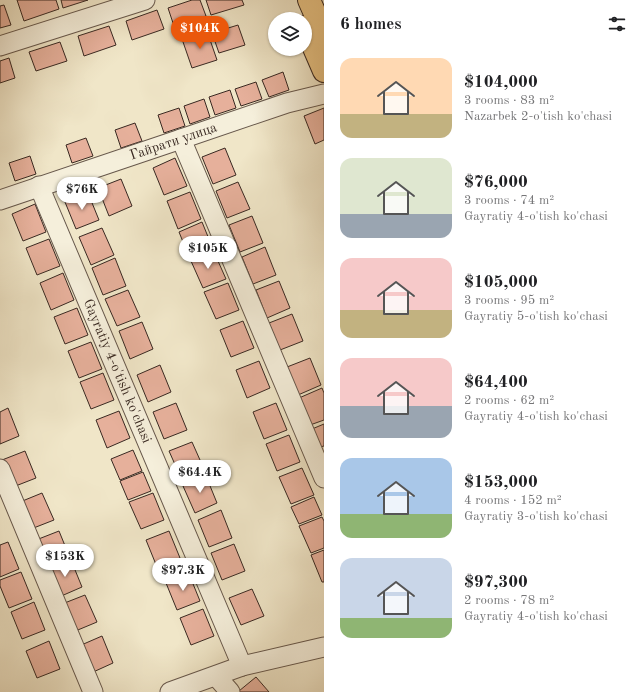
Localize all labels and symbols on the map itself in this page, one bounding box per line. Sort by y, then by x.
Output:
pin: $104K [172,16,228,50]
street label: Гайрати улица [128,120,219,163]
pin: $76K [58,177,106,211]
pin: $105K [180,236,236,270]
street label: Gayratiy 4-o'tish ko'chasi [81,297,154,445]
pin: $64.4K [167,460,233,494]
pin: $153K [37,544,93,578]
pin: $97.3K [150,558,216,592]

